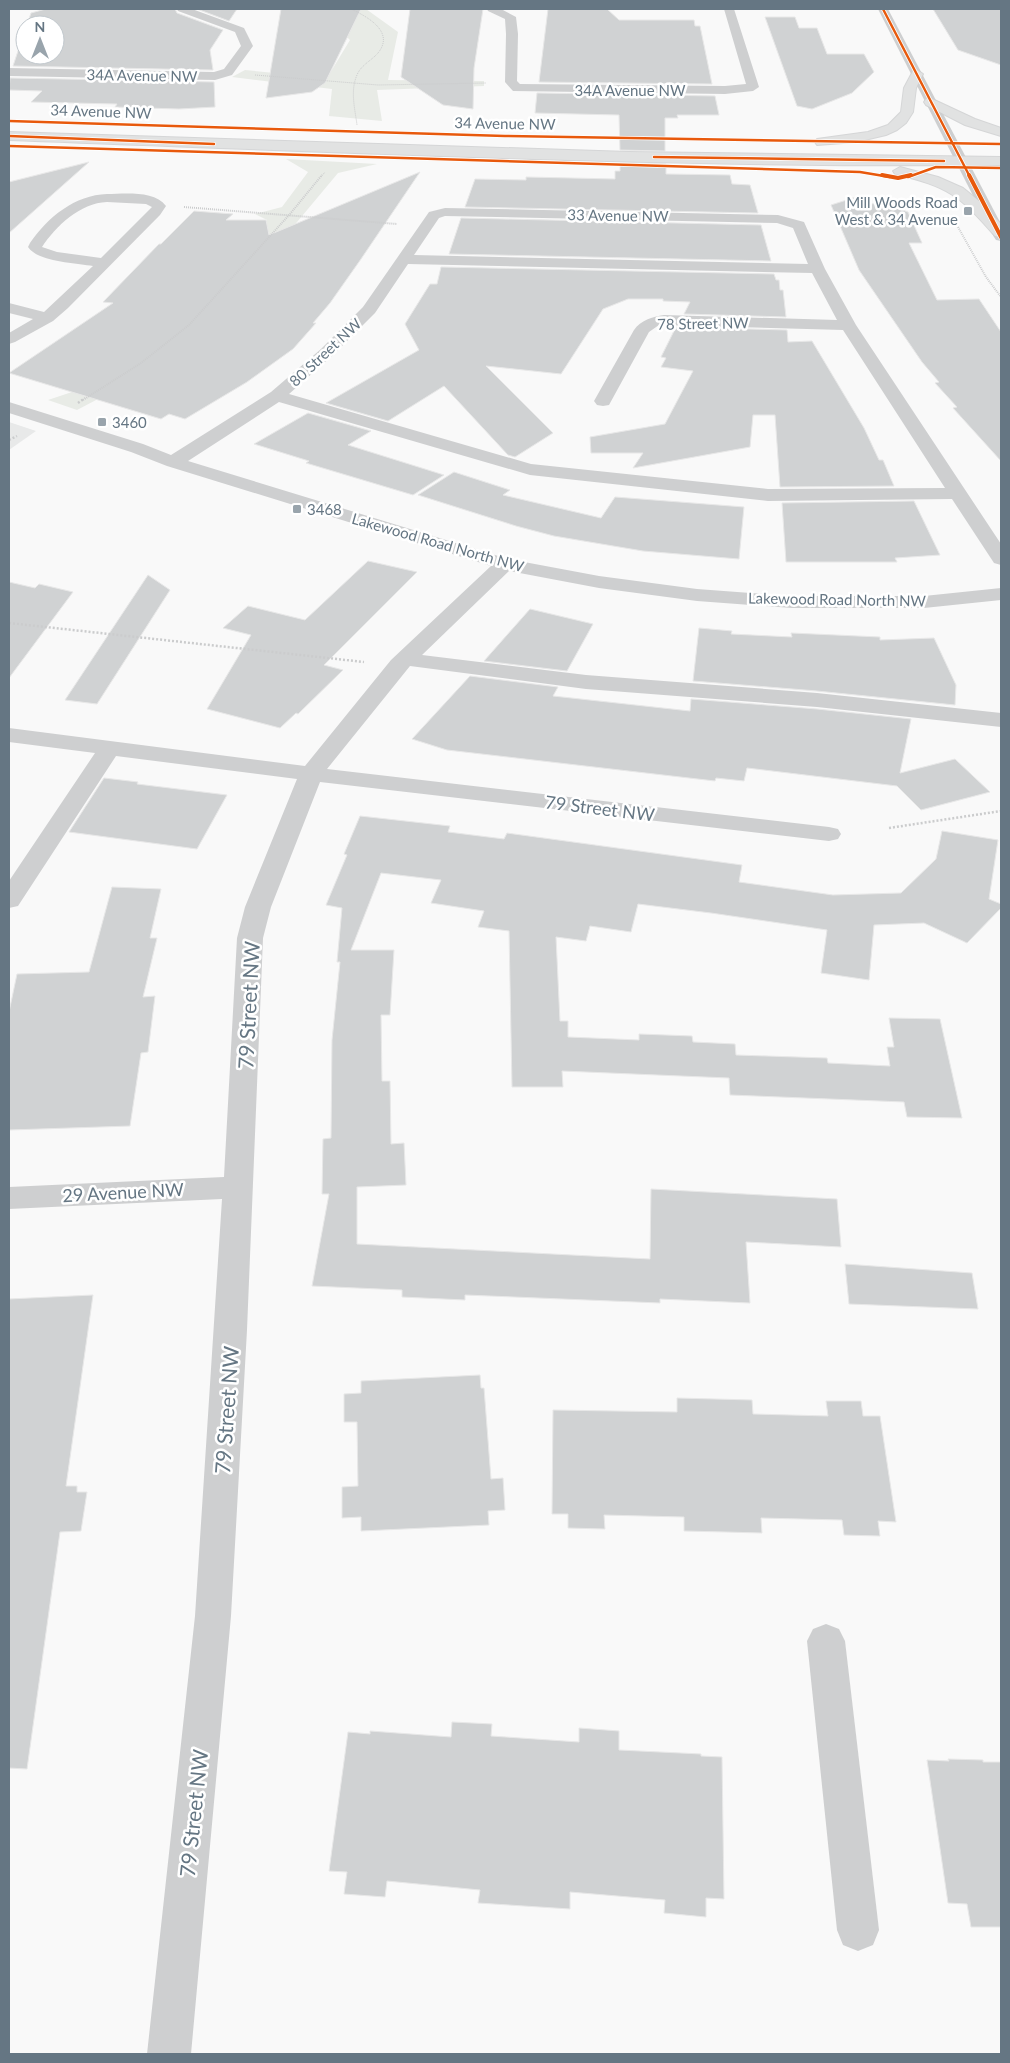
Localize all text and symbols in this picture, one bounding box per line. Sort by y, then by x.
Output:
north arrow [15,15,65,65]
text: N [35,18,45,35]
street label: 34A Avenue NW [86,65,198,85]
street label: 34A Avenue NW [575,81,686,99]
street label: 34 Avenue NW [50,100,152,122]
street label: 34 Avenue NW [454,113,556,133]
place label: Mill Woods Road West & 34 Avenue [835,193,958,228]
street label: 33 Avenue NW [567,205,669,225]
marker: Mill Woods Road West & 34 Avenue [962,205,974,217]
street label: 78 Street NW [657,313,749,333]
street label: 80 Street NW [285,314,365,390]
place label: 3460 [112,413,147,431]
marker: 3460 [96,416,108,428]
place label: 3468 [307,500,342,518]
marker: 3468 [291,503,303,515]
street label: Lakewood Road North NW [350,509,526,575]
street label: Lakewood Road North NW [748,588,927,610]
street label: 79 Street NW [544,790,656,826]
street label: 79 Street NW [232,940,264,1070]
street label: 29 Avenue NW [62,1178,185,1206]
street label: 79 Street NW [209,1345,243,1475]
street label: 79 Street NW [174,1748,212,1878]

